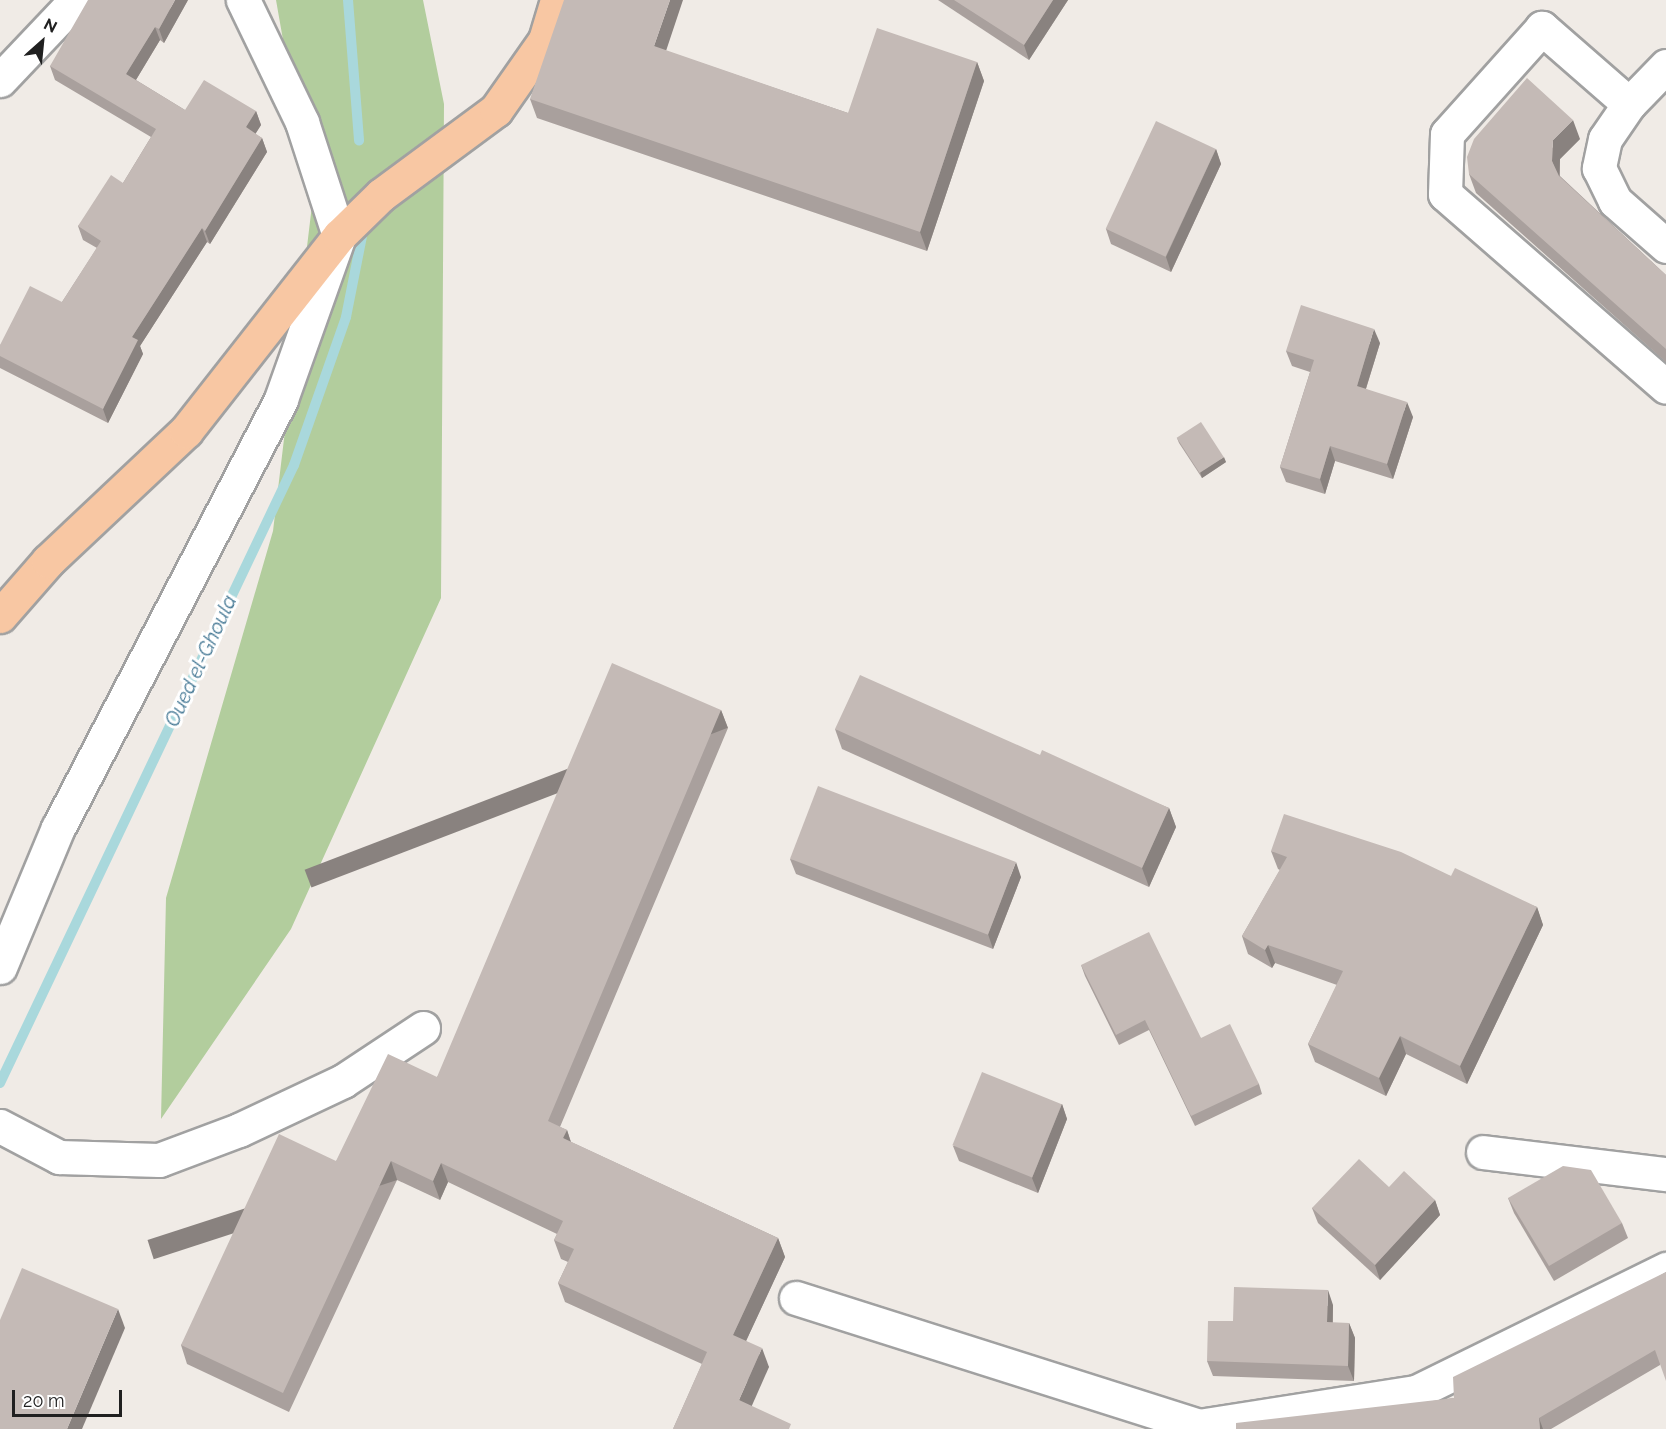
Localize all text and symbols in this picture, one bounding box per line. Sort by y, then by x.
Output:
north arrow [12,12,72,72]
text: N [41,14,60,37]
water label: Oued el-Ghoula [160,591,242,731]
scale bar [15,1378,124,1416]
text: 20 m [23,1390,65,1411]

